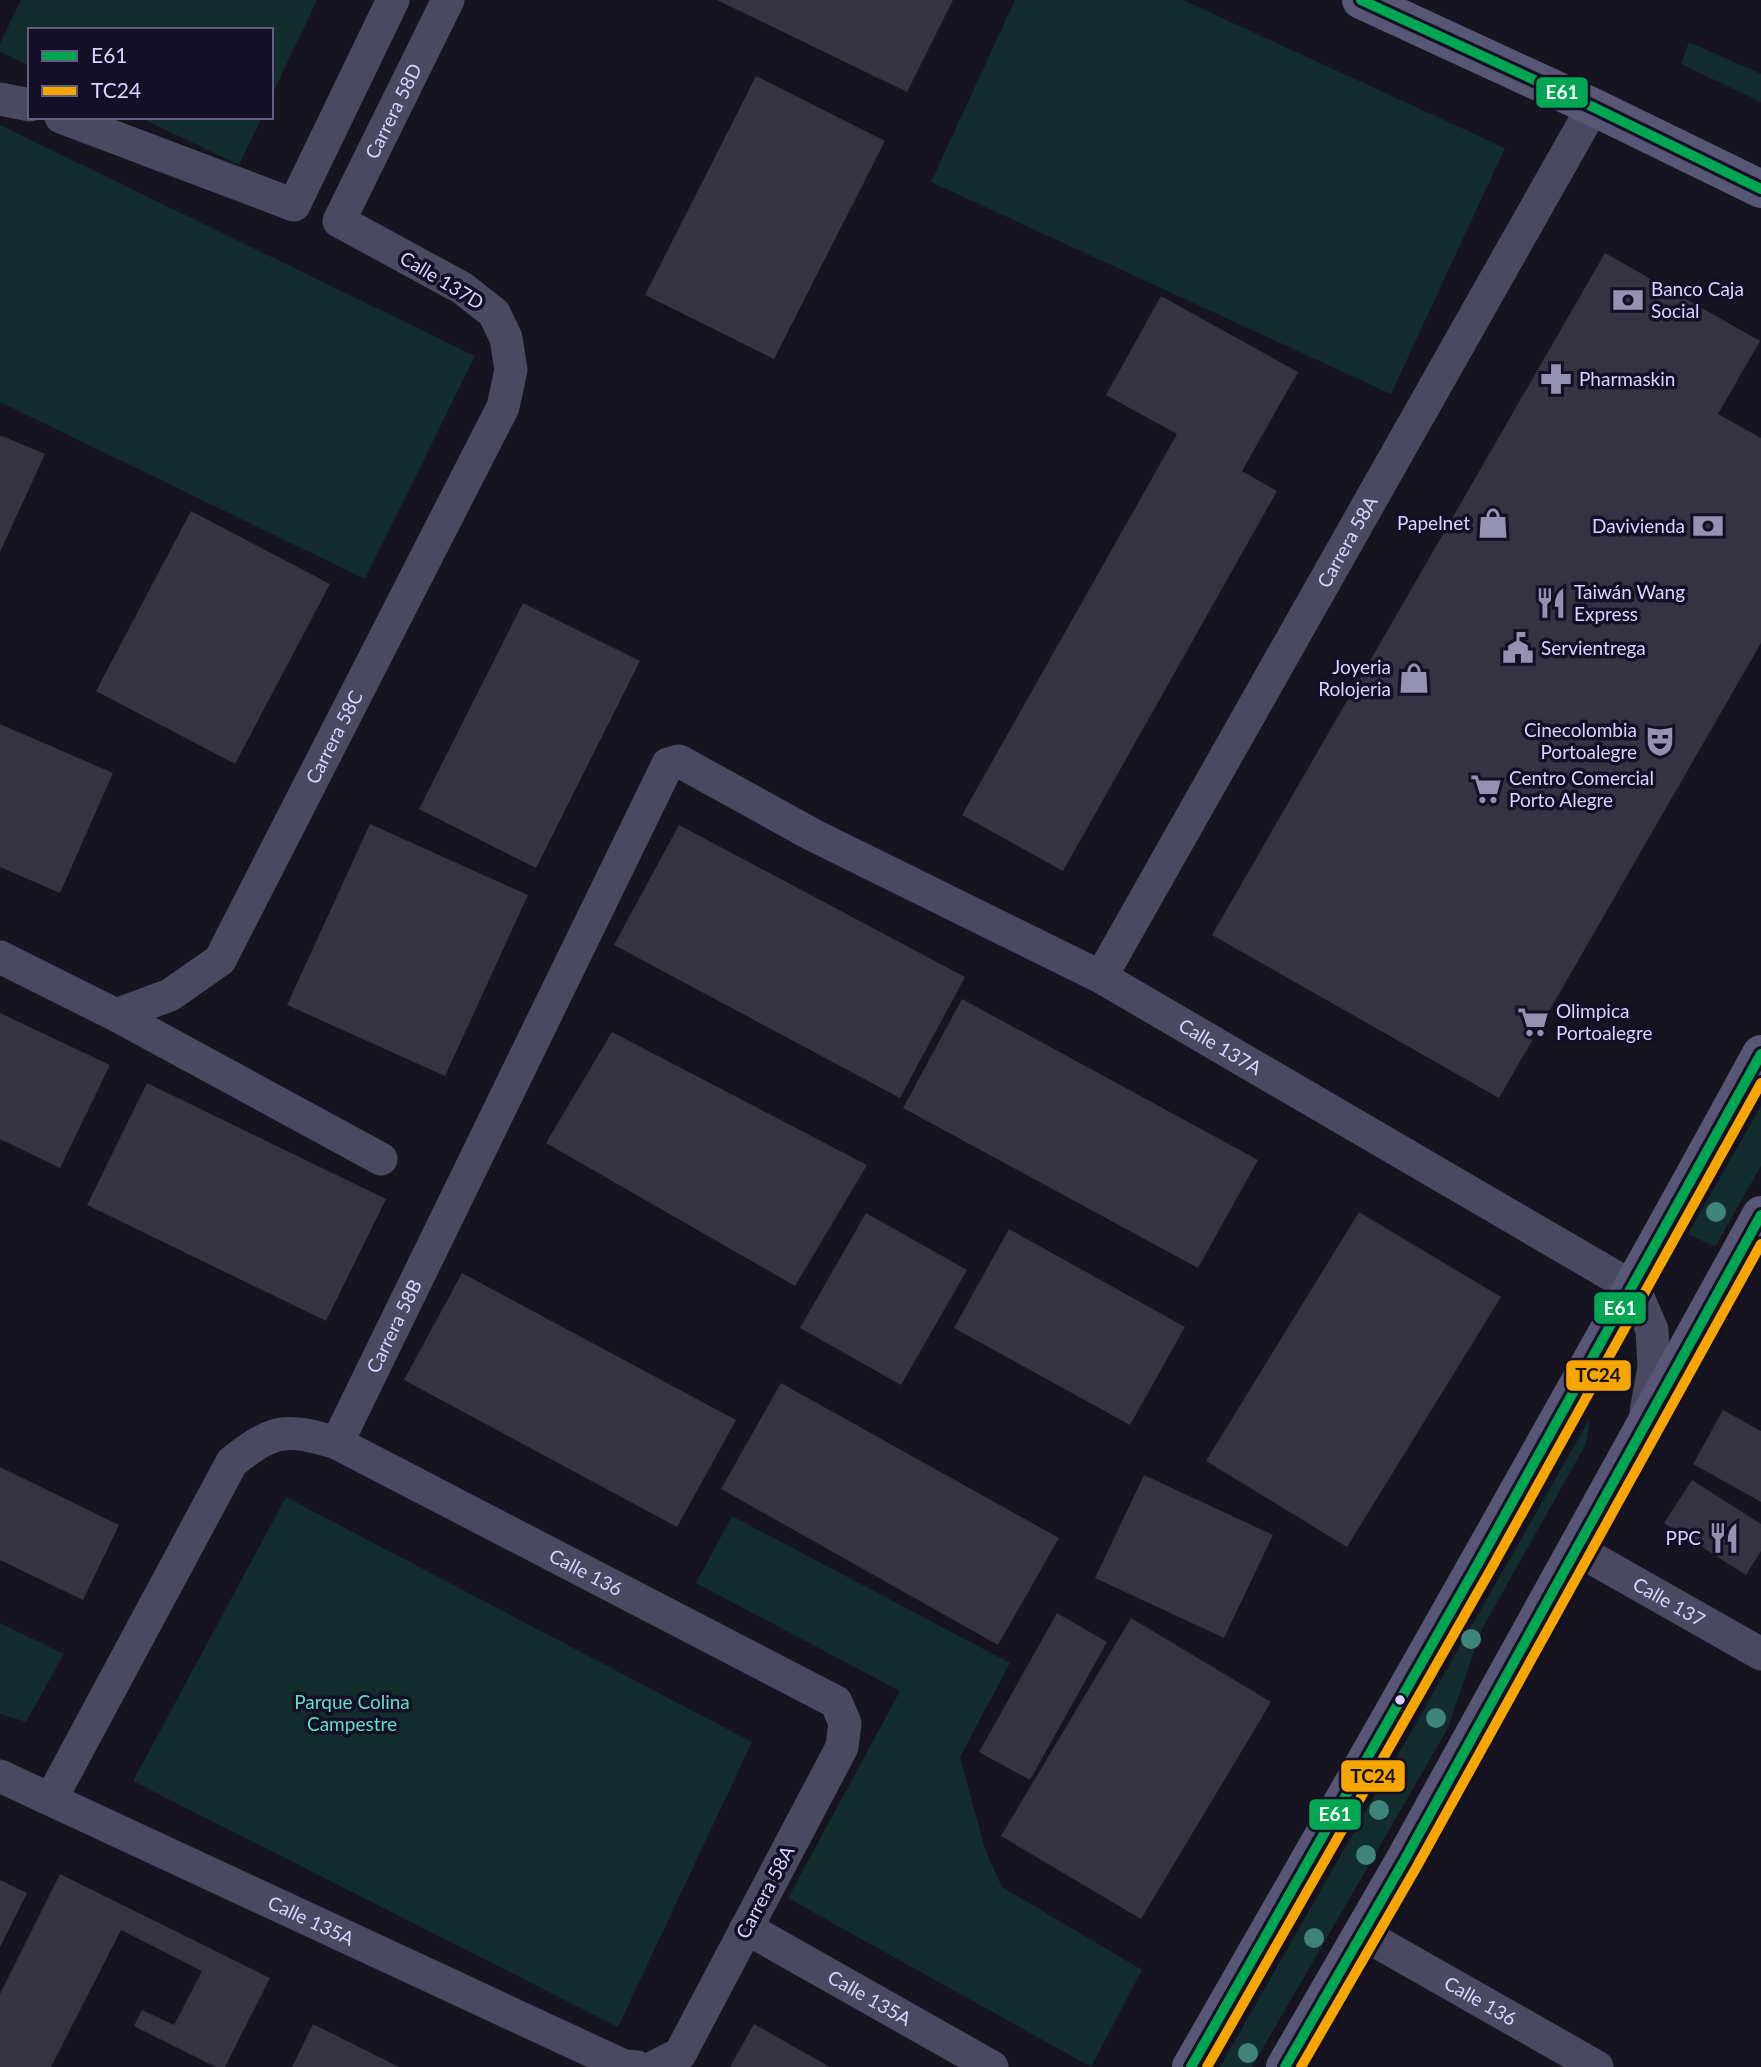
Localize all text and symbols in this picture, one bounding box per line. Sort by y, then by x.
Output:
legend [28,28,273,119]
text: E61 [91,42,128,67]
street label: Carrera 58D [360,59,426,162]
line badge: E61 [1535,76,1589,109]
text: TC24 [91,77,141,102]
text: E61 [1546,80,1578,103]
street label: Calle 137D [396,246,488,314]
place label: Banco Caja Social [1651,277,1744,322]
bank icon: Banco Caja Social [1611,283,1645,317]
pharmacy icon: Pharmaskin [1539,362,1573,396]
place label: Pharmaskin [1579,367,1675,390]
street label: Carrera 58A [1312,492,1382,591]
shop icon: Papelnet [1476,506,1510,540]
bank icon: Davivienda [1691,509,1725,543]
place label: Papelnet [1397,511,1470,534]
place label: Davivienda [1592,514,1685,537]
place label: Taiwán Wang Express [1574,580,1685,625]
restaurant icon: Taiwán Wang Express [1534,586,1568,620]
public building icon: Servientrega [1501,631,1535,665]
place label: Servientrega [1541,636,1646,659]
place label: Joyeria Rolojeria [1318,655,1391,700]
shop icon: Joyeria Rolojeria [1397,661,1431,695]
street label: Carrera 58C [300,686,367,787]
place label: Cinecolombia Portoalegre [1524,718,1637,763]
theatre icon: Cinecolombia Portoalegre [1643,724,1677,758]
place label: Centro Comercial Porto Alegre [1509,766,1654,811]
supermarket icon: Centro Comercial Porto Alegre [1469,772,1503,806]
place label: Olimpica Portoalegre [1556,999,1653,1044]
supermarket icon: Olimpica Portoalegre [1516,1005,1550,1039]
street label: Calle 137A [1175,1013,1266,1079]
street label: Carrera 58B [361,1275,426,1376]
line badge: E61 [1593,1291,1647,1325]
text: E61 [1604,1296,1636,1319]
line badge: TC24 [1565,1359,1632,1392]
text: TC24 [1575,1363,1621,1386]
restaurant icon: PPC [1707,1521,1741,1555]
place label: PPC [1665,1526,1701,1549]
street label: Calle 136 [546,1543,627,1600]
street label: Calle 137 [1629,1572,1709,1631]
park label: Parque Colina Campestre [294,1690,410,1735]
unlabelled marker [1393,1693,1407,1707]
line badge: TC24 [1340,1759,1406,1793]
text: TC24 [1350,1764,1396,1787]
line badge: E61 [1308,1798,1362,1831]
text: E61 [1319,1802,1351,1825]
street label: Carrera 58A [731,1841,799,1942]
street label: Calle 135A [265,1890,358,1950]
street label: Calle 135A [824,1965,916,2030]
street label: Calle 136 [1441,1971,1521,2030]

